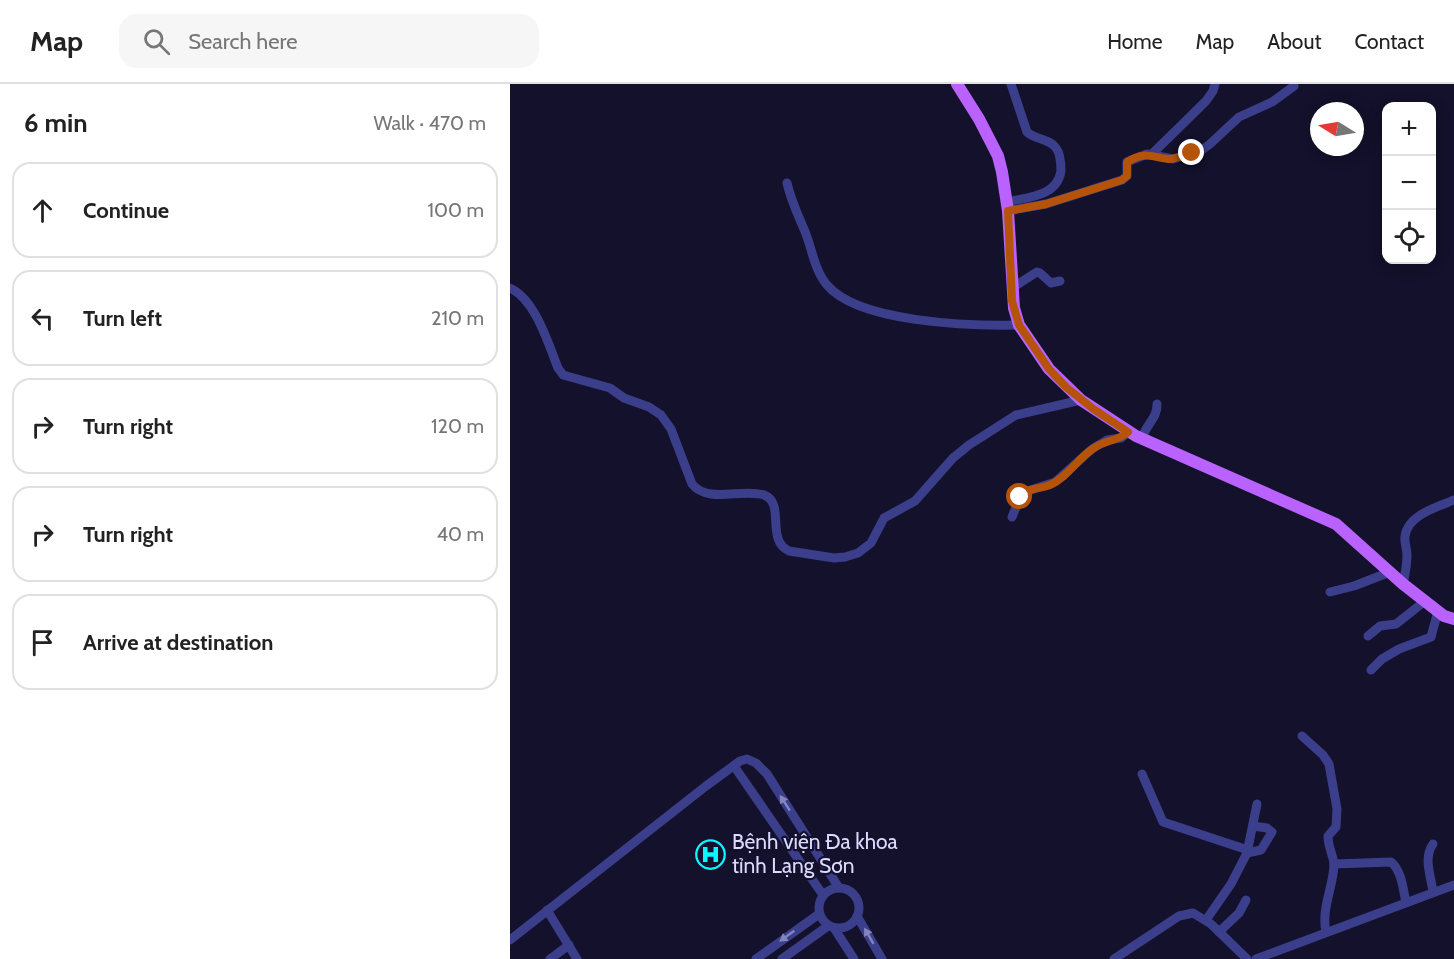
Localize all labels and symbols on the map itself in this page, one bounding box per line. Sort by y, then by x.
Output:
north arrow [1310,102,1364,156]
route end [1178,139,1204,165]
route start [1006,483,1032,509]
one-way arrow [780,795,791,811]
place label: Bệnh viện Đa khoa tỉnh Lạng Sơn [732,829,898,878]
hospital icon: Bệnh viện Đa khoa tỉnh Lạng Sơn [695,838,727,870]
one-way arrow [864,927,874,944]
one-way arrow [780,930,796,942]

